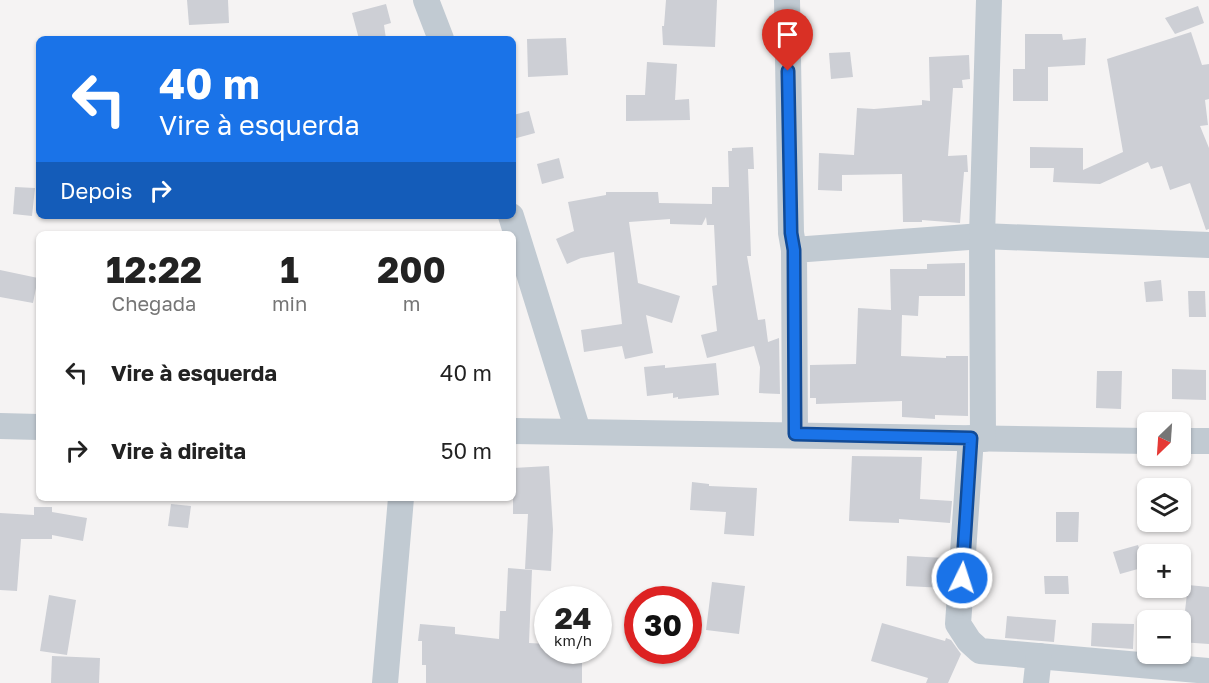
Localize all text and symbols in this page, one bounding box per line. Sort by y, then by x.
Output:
pin [762,9,813,71]
icon: arrive [771,18,804,51]
text: 40 m [159,58,260,108]
icon: left [60,60,138,138]
text: Vire à esquerda [159,109,360,141]
icon: right [144,174,177,207]
text: Depois [60,177,132,204]
text: 12:22 [106,248,202,291]
text: 1 [280,248,299,291]
text: 200 [377,248,446,291]
text: Chegada [112,291,196,315]
text: min [272,291,307,315]
text: m [403,291,420,315]
icon: left [60,356,93,389]
text: Vire à esquerda [111,359,277,386]
text: 40 m [440,359,492,386]
north arrow [1137,412,1191,466]
map controls [1137,412,1191,664]
icon: right [60,434,93,467]
text: Vire à direita [111,437,246,464]
text: 50 m [441,437,492,464]
button: layers [1137,478,1191,532]
button: + [1137,544,1191,598]
position arrow [930,546,994,610]
speed limit sign: 30 [624,586,702,664]
text: 24 [554,600,592,636]
button: − [1137,610,1191,664]
text: km/h [554,631,592,649]

